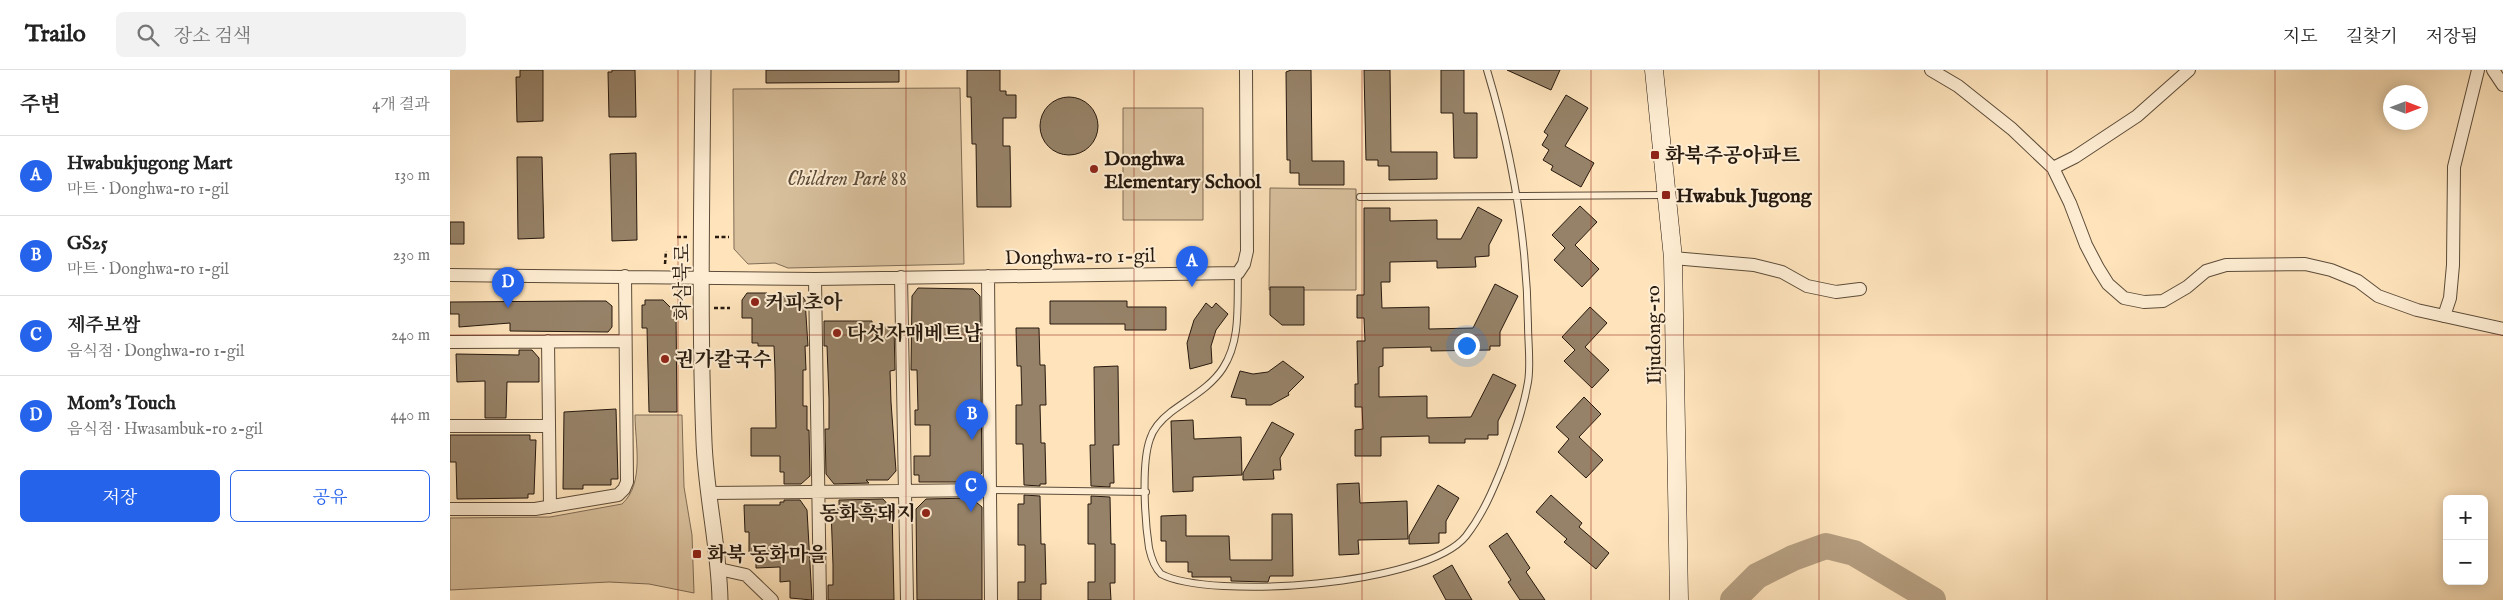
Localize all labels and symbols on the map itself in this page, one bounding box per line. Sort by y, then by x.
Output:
north arrow [2383,85,2428,130]
place label: 화북주공아파트 [1665,144,1800,169]
place label: Donghwa Elementary School [1104,147,1262,195]
marker: 화북주공아파트 [1649,149,1661,161]
marker: Donghwa Elementary School [1088,163,1100,175]
park label: Children Park 88 [787,167,907,192]
place label: Hwabuk Jugong [1676,184,1813,209]
marker: Hwabuk Jugong [1660,189,1672,201]
street label: 화삼북로 [671,243,696,321]
street label: Donghwa-ro 1-gil [1005,244,1156,271]
pin: A [1176,246,1208,287]
pin: D [492,267,524,308]
street label: Iljudong-ro [1641,285,1668,385]
place label: 커피초아 [765,291,843,316]
marker: 커피초아 [749,296,761,308]
place label: 다섯자매베트남 [847,322,983,347]
marker: 다섯자매베트남 [831,327,843,339]
your location [1454,333,1480,359]
place label: 권가칼국수 [675,348,772,373]
marker: 권가칼국수 [659,353,671,365]
pin: B [956,399,988,440]
pin: C [955,471,987,512]
place label: 동화흑돼지 [819,502,916,527]
marker: 동화흑돼지 [920,507,932,519]
place label: 화북 동화마을 [707,543,827,568]
marker: 화북 동화마을 [691,548,703,560]

